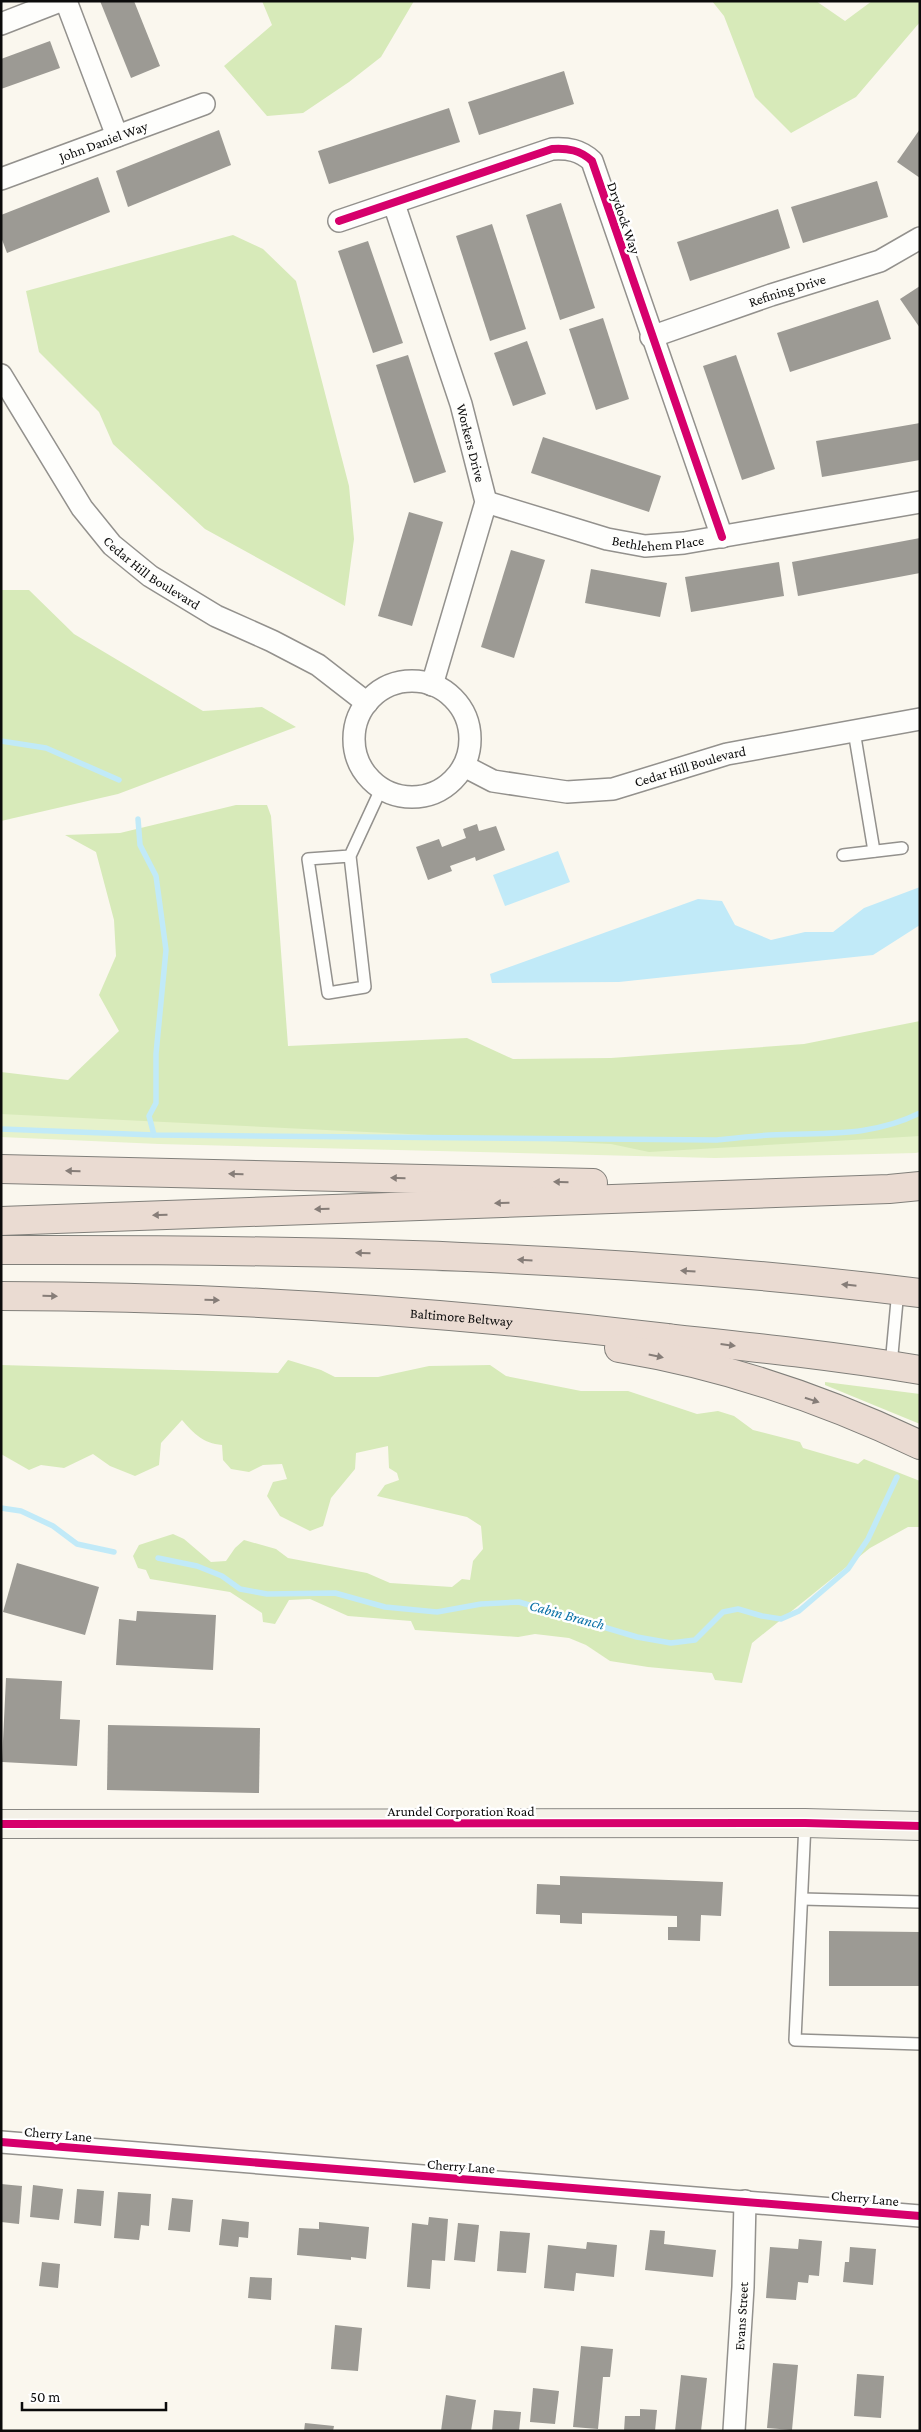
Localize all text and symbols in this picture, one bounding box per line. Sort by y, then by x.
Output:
street label: John Daniel Way [55,117,150,166]
street label: Drydock Way [604,180,644,257]
street label: Refining Drive [747,270,828,310]
street label: Workers Drive [453,402,489,484]
street label: Bethlehem Place [611,532,705,554]
street label: Cedar Hill Boulevard [100,533,204,613]
street label: Cedar Hill Boulevard [632,743,748,790]
one-way arrow [65,1167,81,1175]
one-way arrow [228,1170,244,1178]
one-way arrow [390,1174,406,1182]
one-way arrow [552,1178,568,1186]
one-way arrow [494,1199,510,1207]
one-way arrow [314,1206,330,1214]
one-way arrow [152,1211,168,1219]
one-way arrow [355,1249,371,1257]
one-way arrow [517,1256,533,1264]
one-way arrow [679,1267,695,1275]
one-way arrow [841,1281,857,1289]
one-way arrow [42,1292,58,1300]
one-way arrow [205,1297,221,1305]
street label: Baltimore Beltway [409,1305,514,1330]
one-way arrow [720,1341,736,1349]
one-way arrow [648,1352,663,1360]
one-way arrow [804,1397,819,1404]
water label: Cabin Branch [528,1597,606,1633]
street label: Arundel Corporation Road [387,1803,535,1819]
street label: Cherry Lane [23,2123,93,2145]
street label: Cherry Lane [426,2156,496,2176]
street label: Cherry Lane [830,2187,900,2209]
street label: Evans Street [731,2281,751,2351]
scale bar [22,2380,166,2412]
text: 50 m [30,2389,60,2405]

